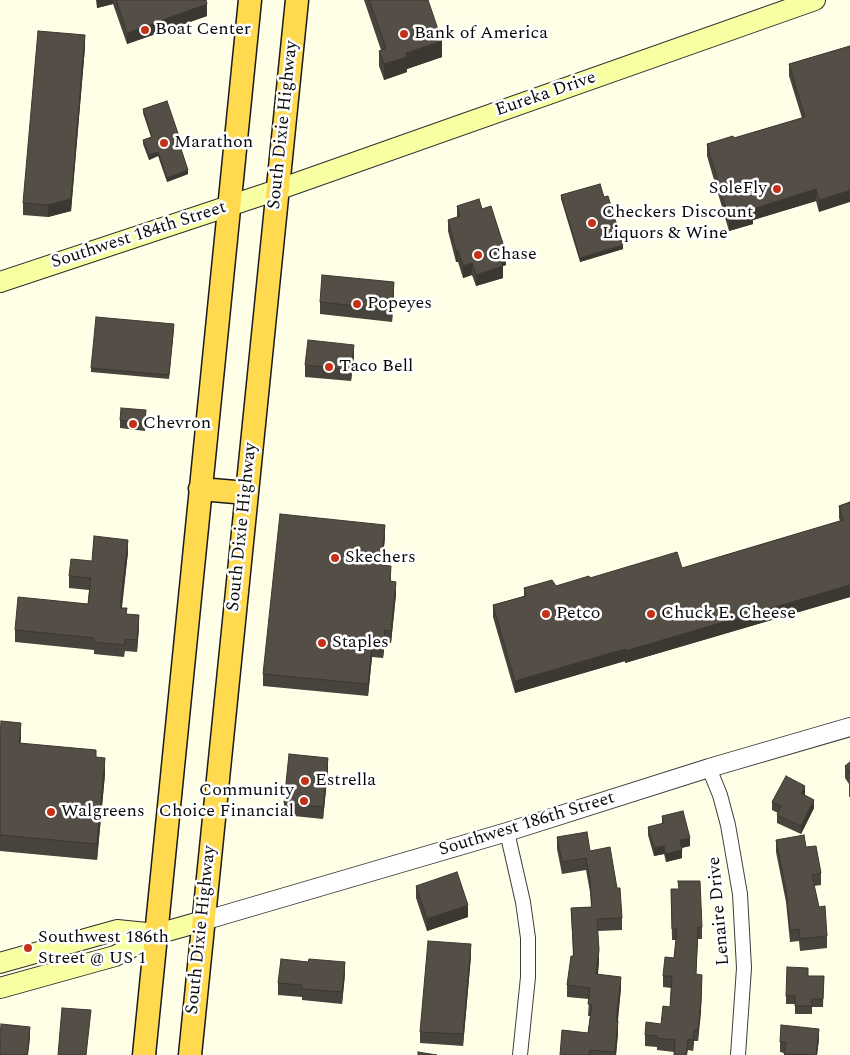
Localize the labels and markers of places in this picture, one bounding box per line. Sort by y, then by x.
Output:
place label: Boat Center [155,19,251,41]
place label: Bank of America [414,23,548,45]
marker: Boat Center [139,24,151,36]
marker: Bank of America [398,28,410,40]
place label: Marathon [174,132,253,154]
marker: Marathon [158,137,170,149]
place label: SoleFly [709,178,767,200]
marker: SoleFly [771,183,783,195]
place label: Checkers Discount Liquors & Wine [602,202,753,244]
marker: Checkers Discount Liquors & Wine [586,217,598,229]
place label: Chase [488,244,537,266]
marker: Chase [472,249,484,261]
place label: Popeyes [367,293,432,315]
marker: Popeyes [351,298,363,310]
place label: Taco Bell [339,356,413,378]
marker: Taco Bell [323,361,335,373]
place label: Chevron [143,413,211,435]
marker: Chevron [127,418,139,430]
place label: Skechers [345,547,416,569]
marker: Skechers [329,552,341,564]
place label: Petco [556,603,601,625]
place label: Chuck E. Cheese [661,603,796,625]
marker: Petco [540,608,552,620]
marker: Chuck E. Cheese [645,608,657,620]
place label: Staples [332,632,389,654]
marker: Staples [316,637,328,649]
place label: Estrella [315,770,376,792]
marker: Estrella [299,775,311,787]
place label: Community Choice Financial [159,780,294,822]
marker: Community Choice Financial [298,795,310,807]
place label: Walgreens [61,801,145,823]
marker: Walgreens [45,806,57,818]
place label: Southwest 186th Street @ US 1 [38,927,169,970]
marker: Southwest 186th Street @ US 1 [22,942,34,954]

